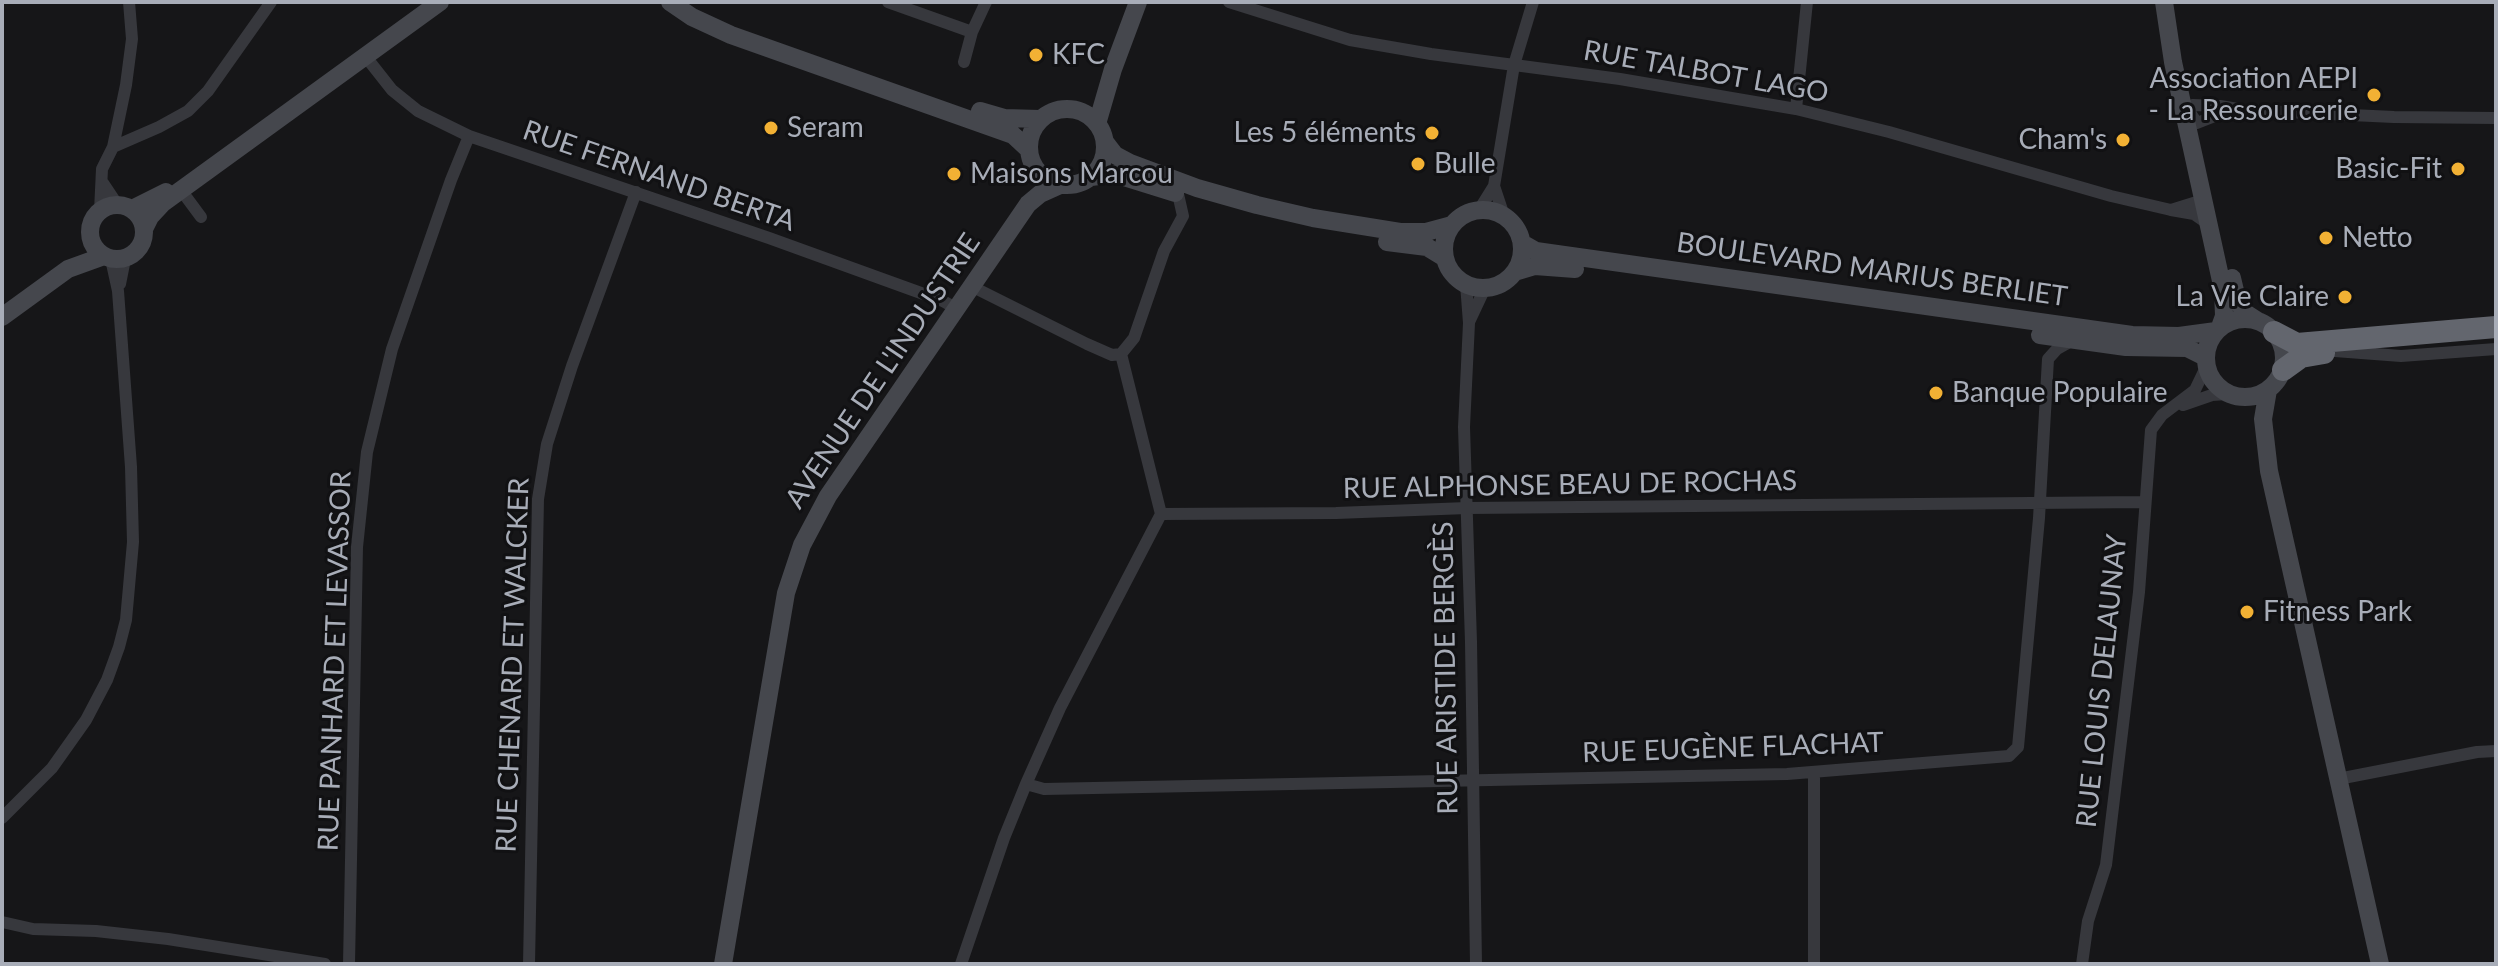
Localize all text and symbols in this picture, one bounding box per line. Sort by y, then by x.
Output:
street label: RUE TALBOT LAGO [1581,34,1831,110]
place label: KFC [1052,38,1105,72]
marker: KFC [1027,46,1045,64]
place label: Association AEPI - La Ressourcerie [2149,62,2358,128]
marker: Association AEPI - La Ressourcerie [2365,86,2383,104]
place label: Seram [787,111,864,145]
street label: RUE FERNAND BERTA [518,114,800,238]
place label: Les 5 éléments [1234,116,1416,150]
marker: Seram [762,119,780,137]
place label: Cham's [2018,123,2107,157]
marker: Les 5 éléments [1423,124,1441,142]
marker: Cham's [2114,131,2132,149]
place label: Bulle [1434,147,1495,181]
place label: Basic-Fit [2335,152,2442,186]
marker: Bulle [1409,155,1427,173]
place label: Maisons Marcou [970,157,1173,191]
marker: Basic-Fit [2449,160,2467,178]
marker: Maisons Marcou [945,165,963,183]
place label: Netto [2342,221,2413,255]
street label: BOULEVARD MARIUS BERLIET [1675,226,2069,314]
street label: AVENUE DE L'INDUSTRIE [778,227,988,515]
marker: Netto [2317,229,2335,247]
place label: La Vie Claire [2176,280,2329,314]
marker: La Vie Claire [2336,288,2354,306]
place label: Banque Populaire [1952,376,2168,410]
marker: Banque Populaire [1927,384,1945,402]
street label: RUE ALPHONSE BEAU DE ROCHAS [1343,464,1797,506]
street label: RUE PANHARD ET LEVASSOR [312,470,358,852]
street label: RUE CHENARD ET WALCKER [490,477,536,853]
street label: RUE ARISTIDE BERGÈS [1427,521,1465,815]
street label: RUE LOUIS DELAUNAY [2070,533,2134,829]
place label: Fitness Park [2263,595,2412,629]
marker: Fitness Park [2238,603,2256,621]
street label: RUE EUGÈNE FLACHAT [1582,726,1884,770]

